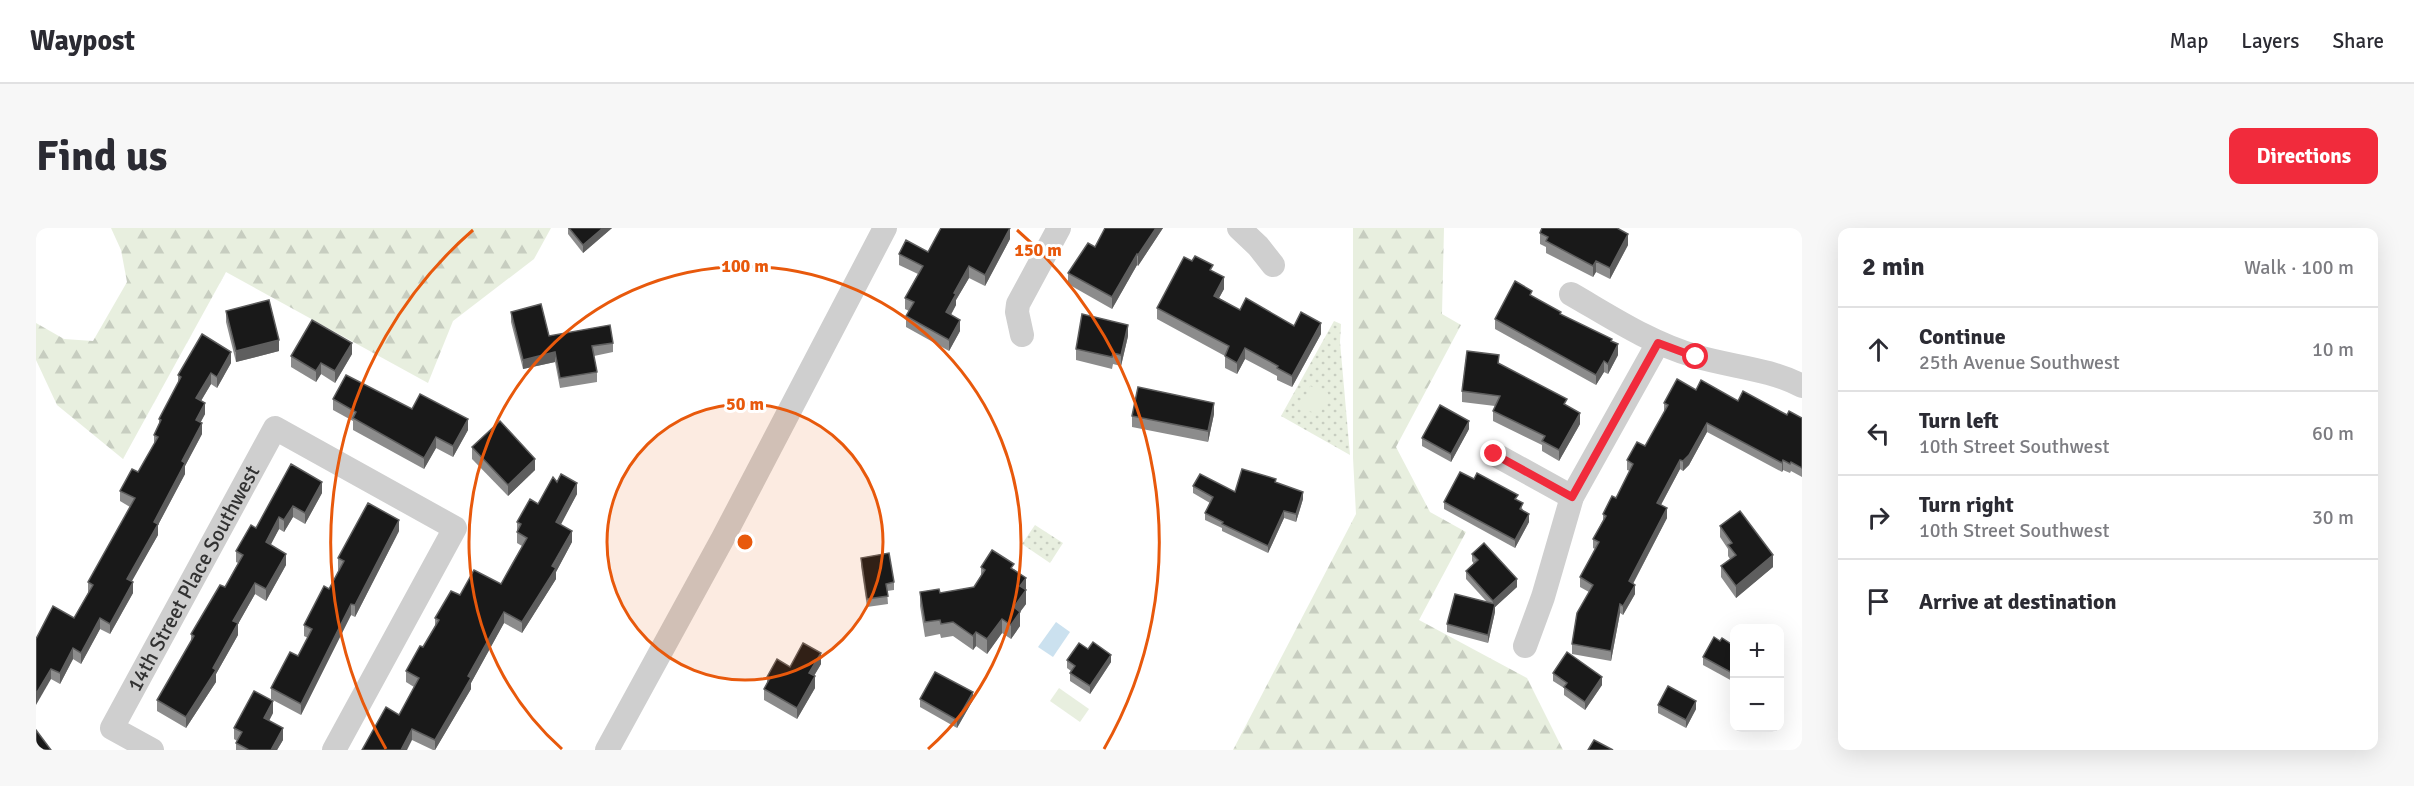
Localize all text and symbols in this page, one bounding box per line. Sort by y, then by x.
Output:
text: Waypost [30,24,135,58]
text: Map [2170,28,2208,54]
text: Layers [2241,28,2299,54]
text: Share [2332,28,2384,54]
button: Directions [2229,128,2378,184]
text: Find us [36,131,167,182]
text: 150 m [1014,239,1062,261]
text: 2 min [1862,251,1925,283]
text: 100 m [721,255,769,277]
text: Walk · 100 m [2244,255,2354,280]
text: Continue [1919,323,2006,350]
icon: ahead [1862,333,1895,366]
text: 10 m [2312,337,2354,362]
route start [1682,343,1708,369]
text: 25th Avenue Southwest [1919,350,2120,375]
text: 50 m [726,393,764,415]
text: Turn left [1919,407,1999,434]
icon: left [1862,417,1895,450]
text: 60 m [2312,421,2354,446]
text: 10th Street Southwest [1919,434,2109,459]
route end [1480,440,1506,466]
street label: 14th Street Place Southwest [121,461,265,696]
text: Turn right [1919,491,2014,518]
icon: right [1862,501,1895,534]
text: 30 m [2312,505,2354,530]
text: 10th Street Southwest [1919,518,2109,543]
centre of rings [735,532,755,552]
icon: arrive [1862,585,1895,618]
text: Arrive at destination [1919,588,2116,615]
map controls [1730,624,1784,732]
button: + [1730,624,1784,678]
button: − [1730,678,1784,732]

